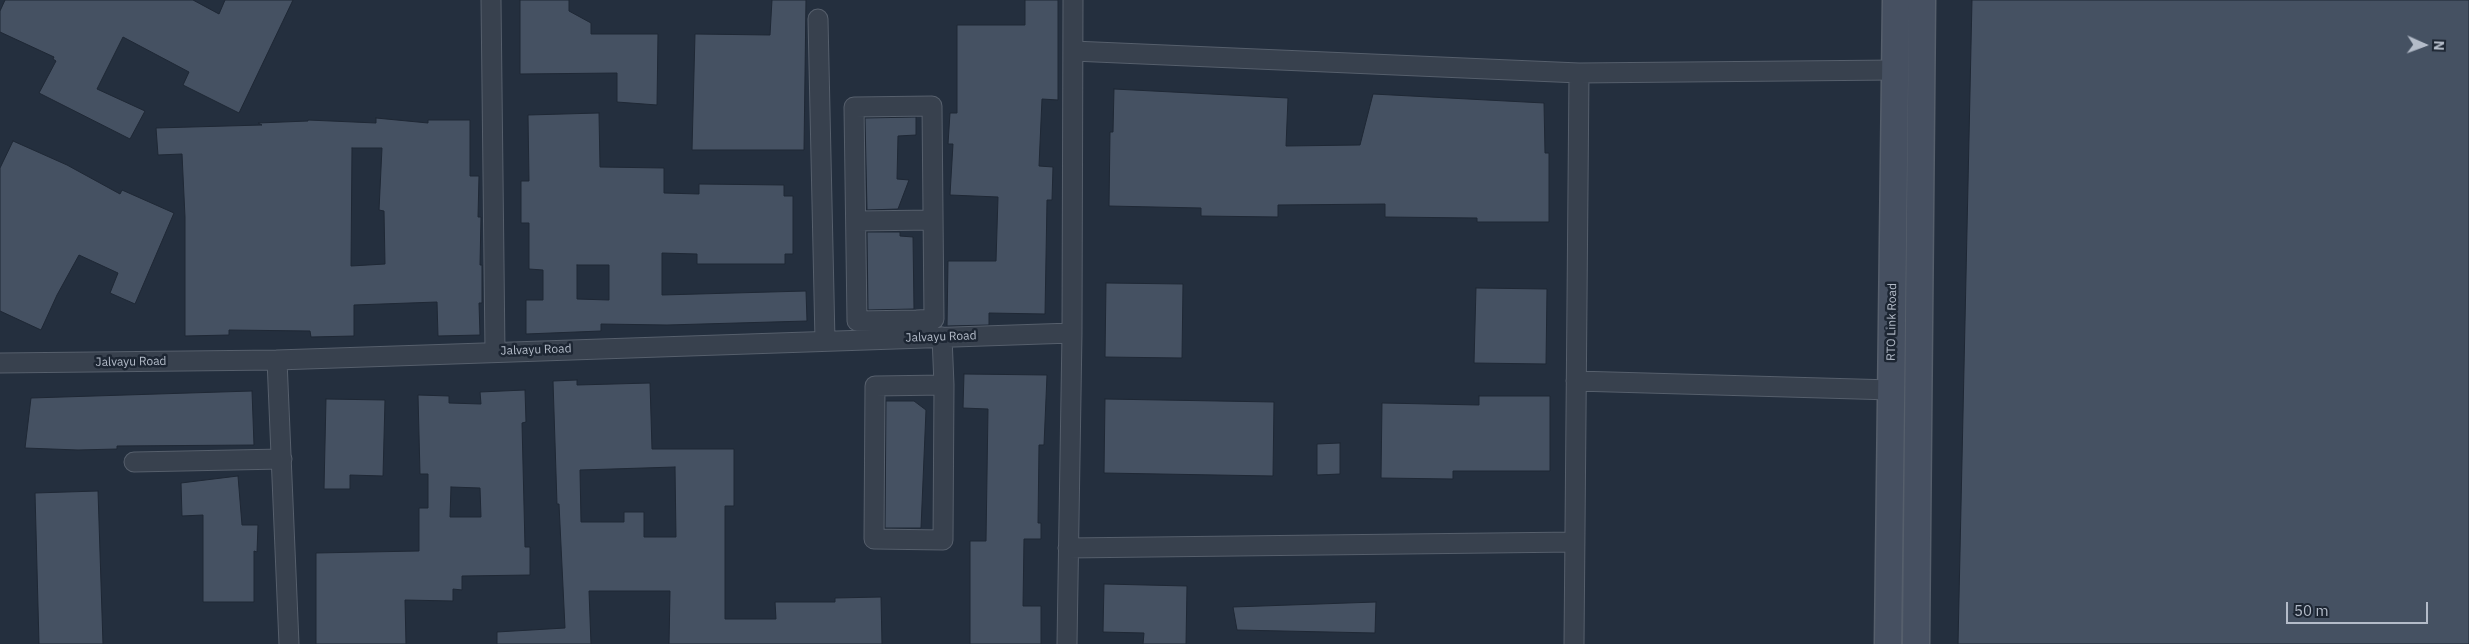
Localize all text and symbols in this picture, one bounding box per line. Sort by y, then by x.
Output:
north arrow [2399,20,2449,70]
text: N [2430,40,2448,51]
street label: RTO Link Road [1884,283,1900,361]
street label: Jalvayu Road [905,329,977,345]
street label: Jalvayu Road [500,342,572,358]
street label: Jalvayu Road [95,354,167,370]
scale bar [2289,592,2432,624]
text: 50 m [2294,601,2329,620]

